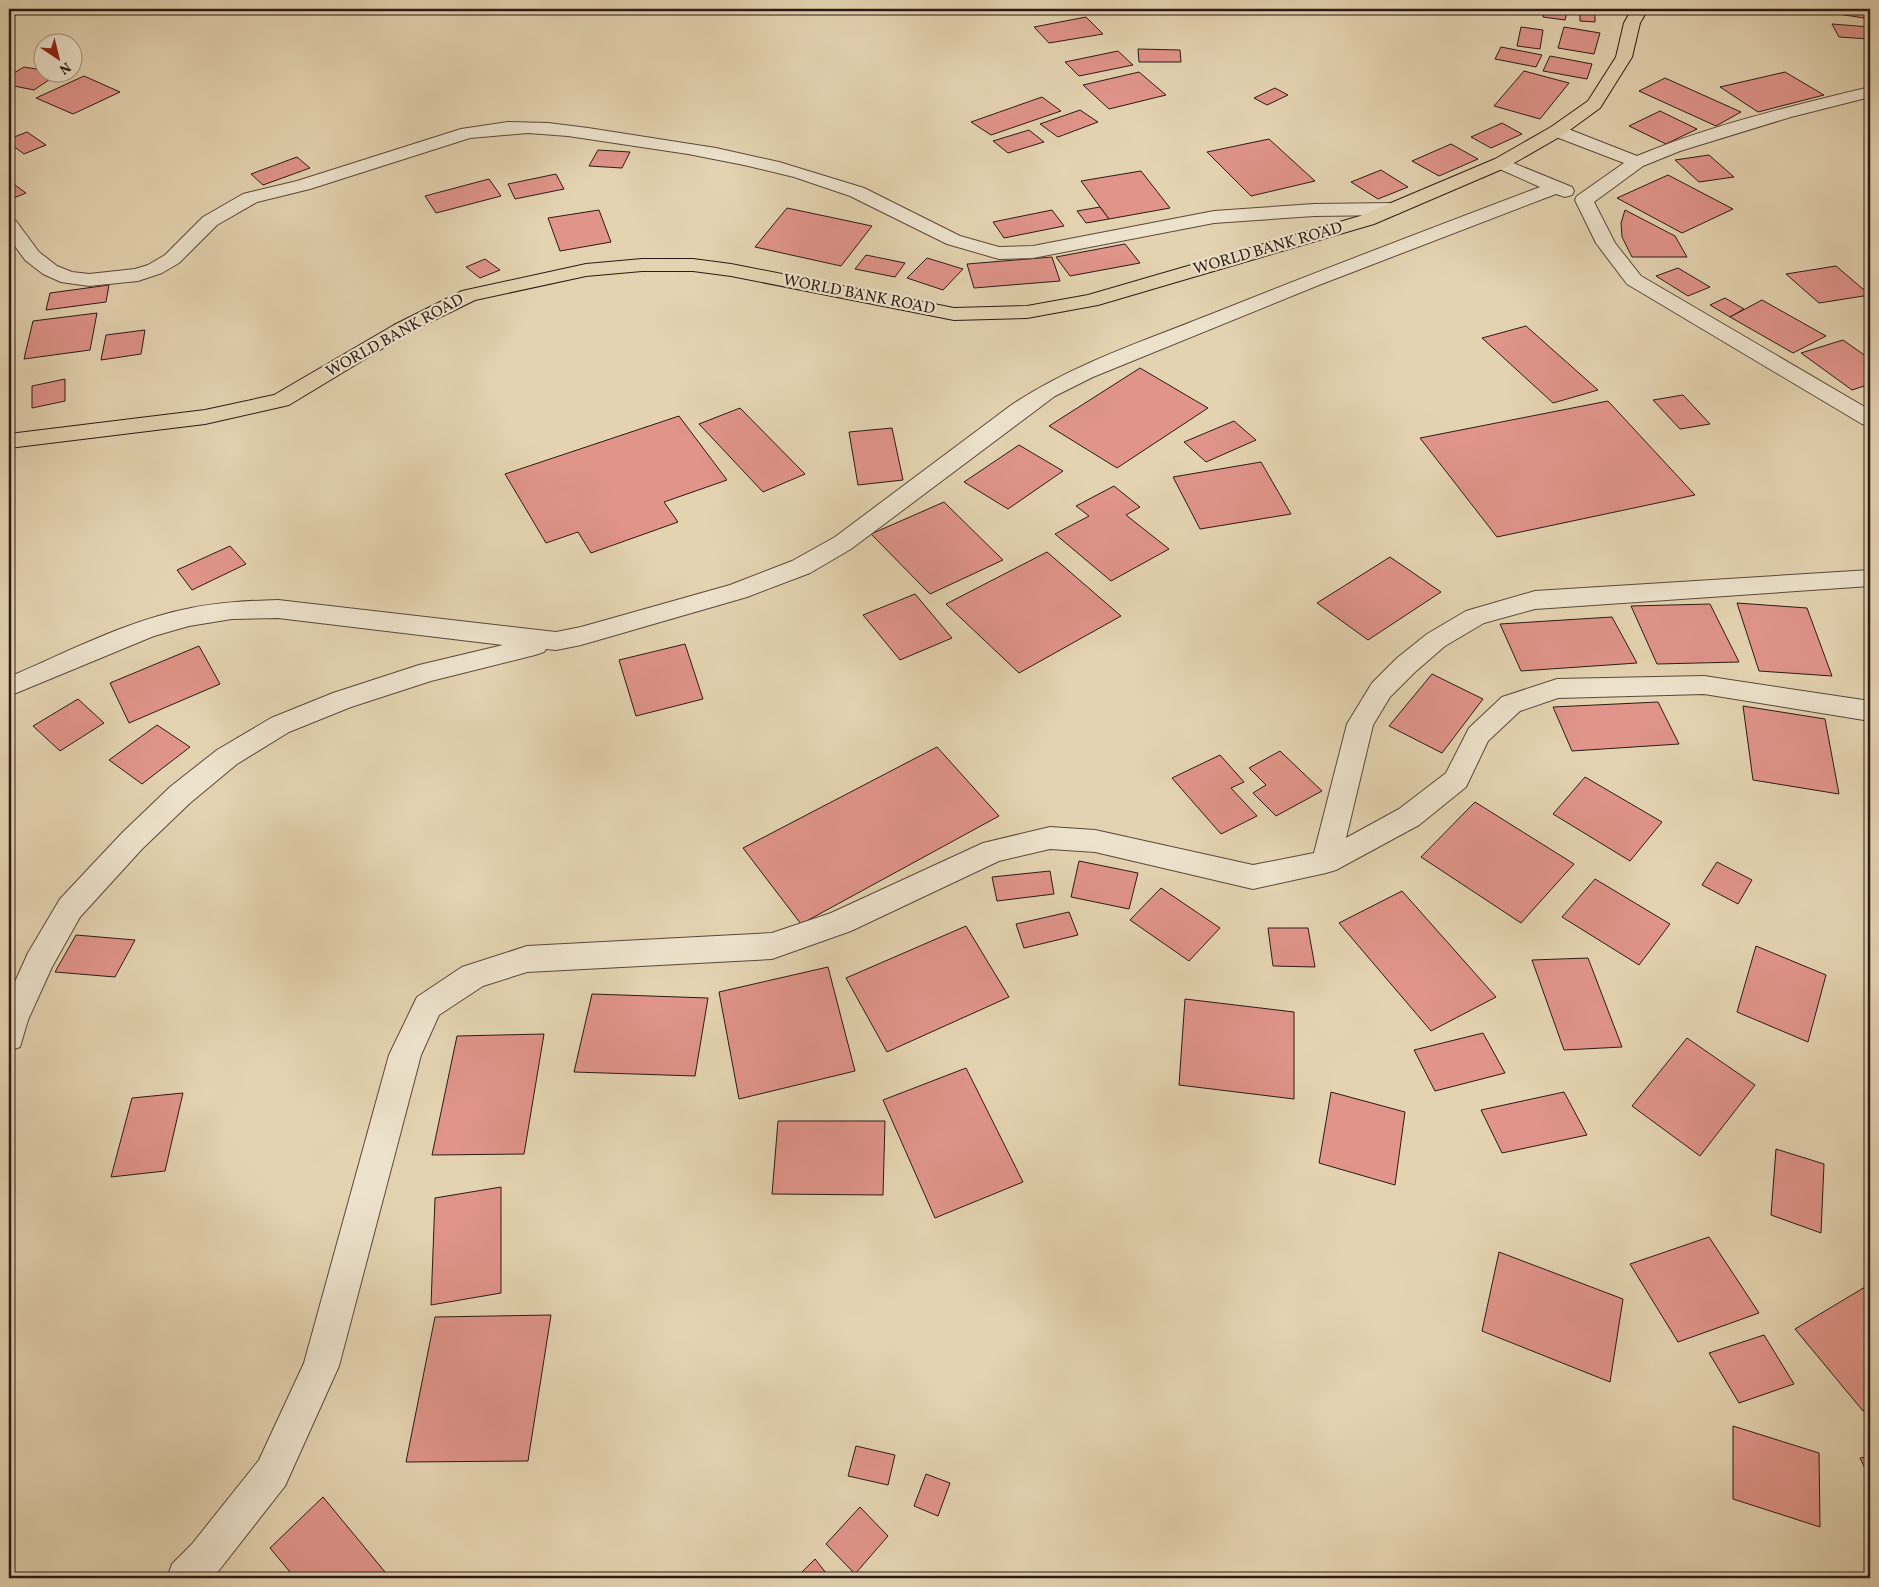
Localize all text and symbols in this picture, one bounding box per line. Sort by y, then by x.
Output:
north arrow [32,32,82,82]
text: N [55,57,74,78]
street label: WORLD BANK ROAD [1191,217,1345,281]
street label: WORLD BANK ROAD [781,269,937,321]
street label: WORLD BANK ROAD [322,289,468,383]

